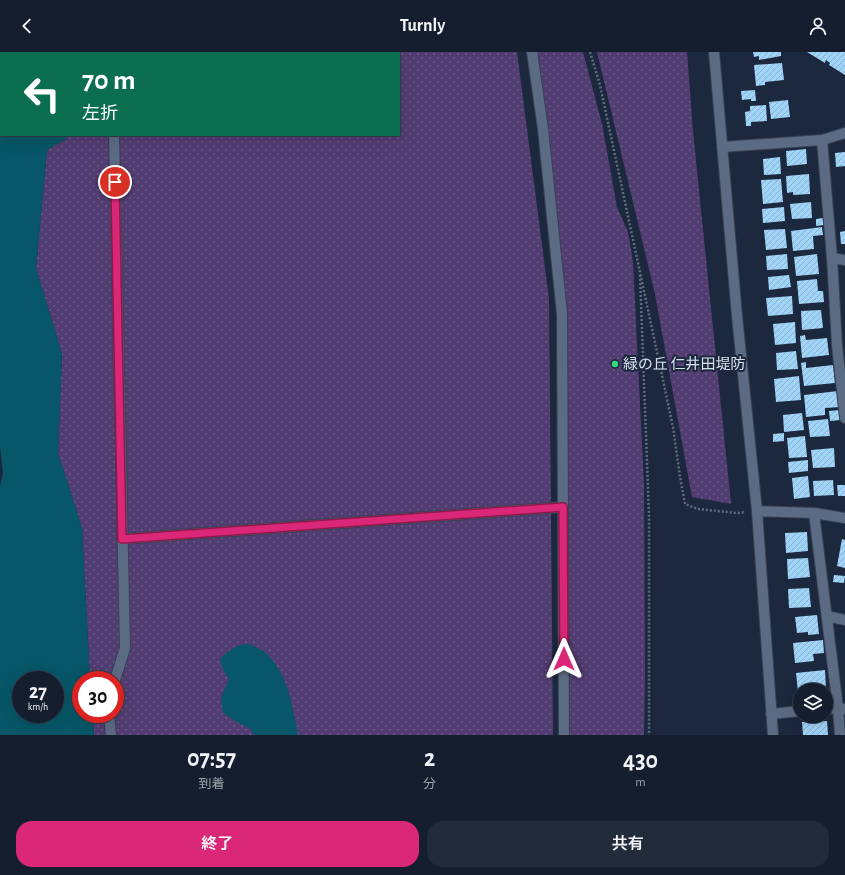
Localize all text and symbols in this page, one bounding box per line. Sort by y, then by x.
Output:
icon: back [16,15,38,37]
icon: person [807,15,829,37]
text: Turnly [400,17,445,35]
text: 70 m [82,67,136,95]
icon: left [16,68,68,120]
text: 左折 [82,105,118,123]
pin [98,165,132,199]
icon: arrive [104,171,126,193]
place label: 緑の丘 仁井田堤防 [623,355,745,372]
marker: 緑の丘 仁井田堤防 [610,359,620,369]
position arrow [543,638,585,680]
speed limit sign: 30 [72,671,124,723]
text: 27 [29,682,47,702]
map controls [793,683,833,723]
button: layers [793,683,833,723]
text: km/h [28,702,48,712]
text: 07:57 [187,747,236,771]
text: 2 [424,747,435,771]
text: 430 [623,749,658,773]
text: m [635,776,646,789]
text: 到着 [199,778,225,791]
text: 分 [423,778,436,791]
button: 終了 [16,821,419,867]
button: 共有 [427,821,829,867]

